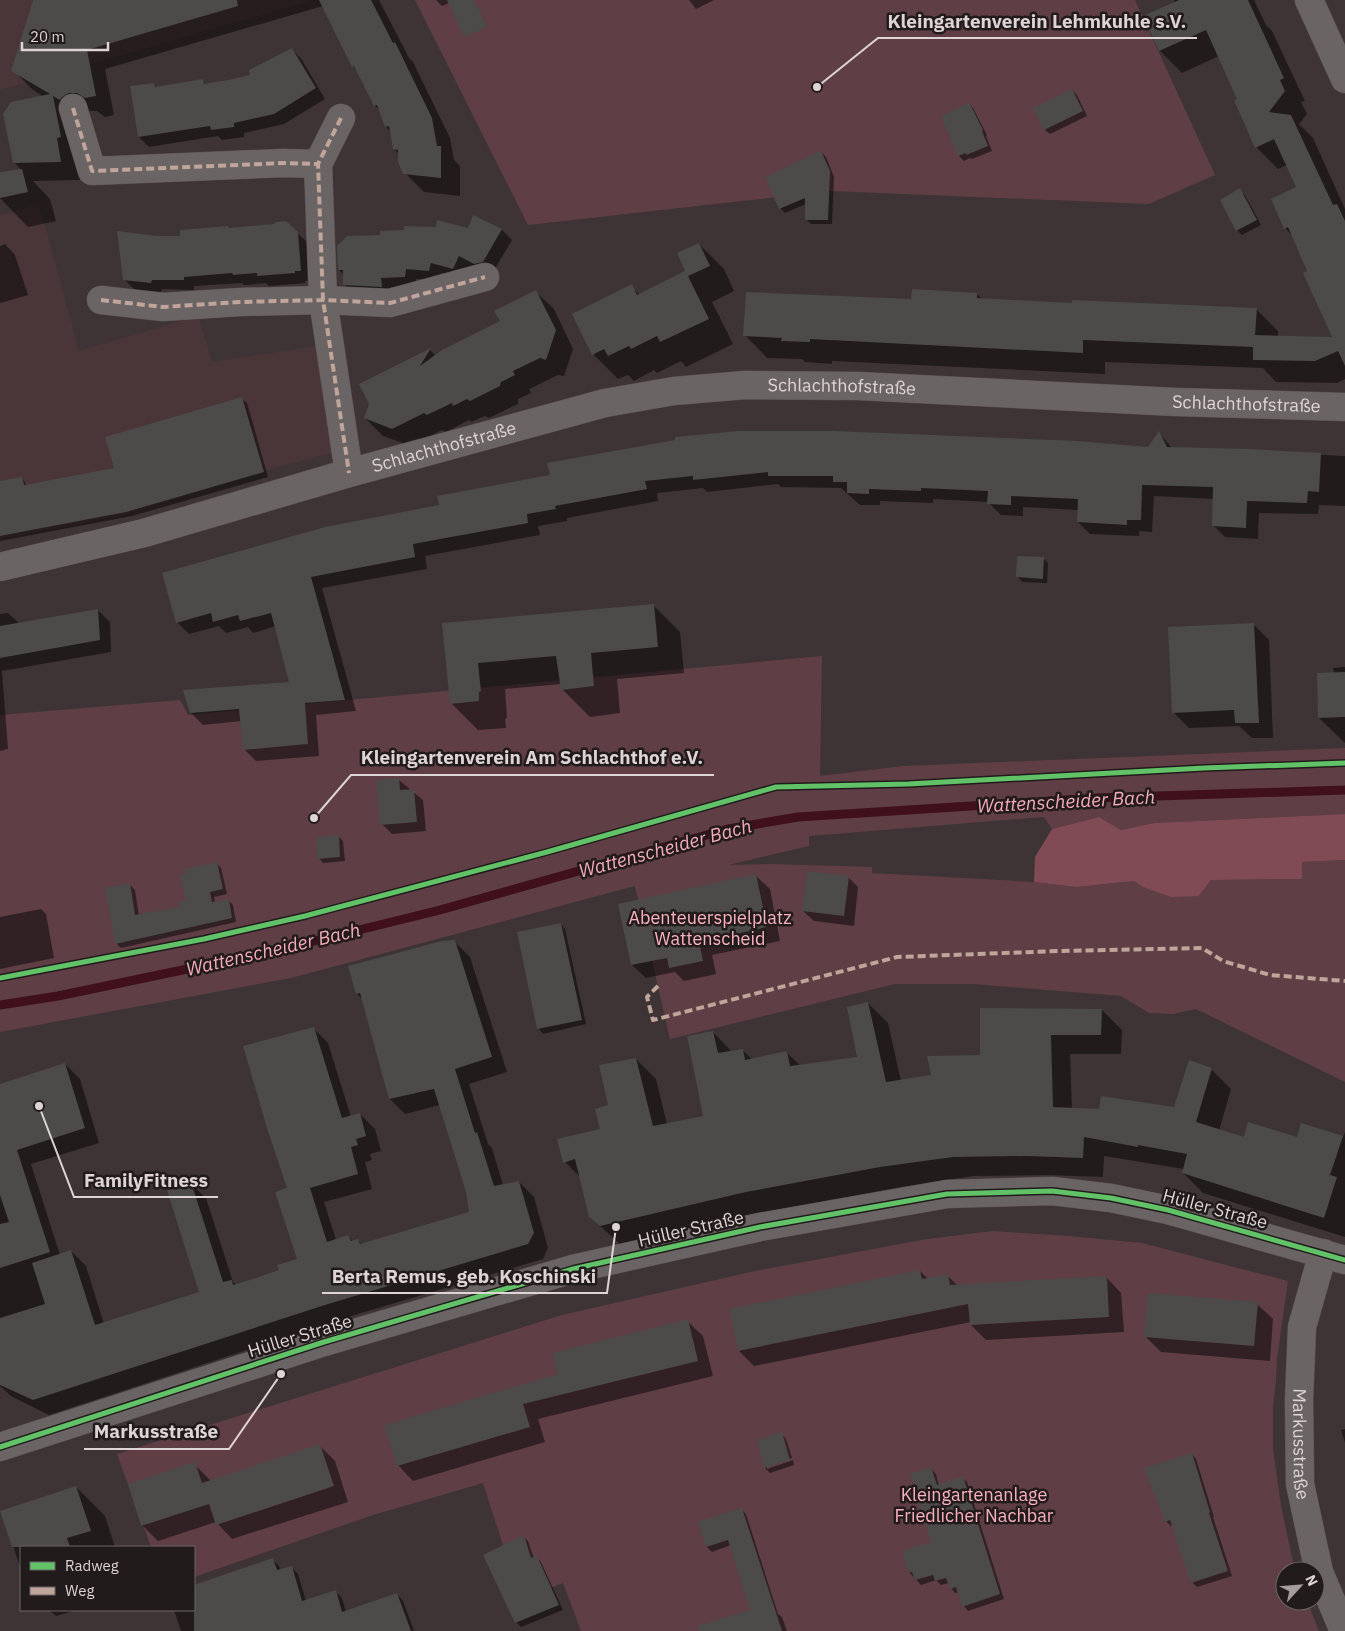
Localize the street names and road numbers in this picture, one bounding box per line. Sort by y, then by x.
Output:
street label: Schlachthofstraße [767,373,917,400]
street label: Schlachthofstraße [1172,390,1321,417]
street label: Schlachthofstraße [369,416,519,477]
street label: Hüller Straße [1160,1183,1270,1234]
street label: Hüller Straße [636,1205,746,1252]
street label: Hüller Straße [245,1309,355,1362]
street label: Markusstraße [1288,1388,1315,1502]

